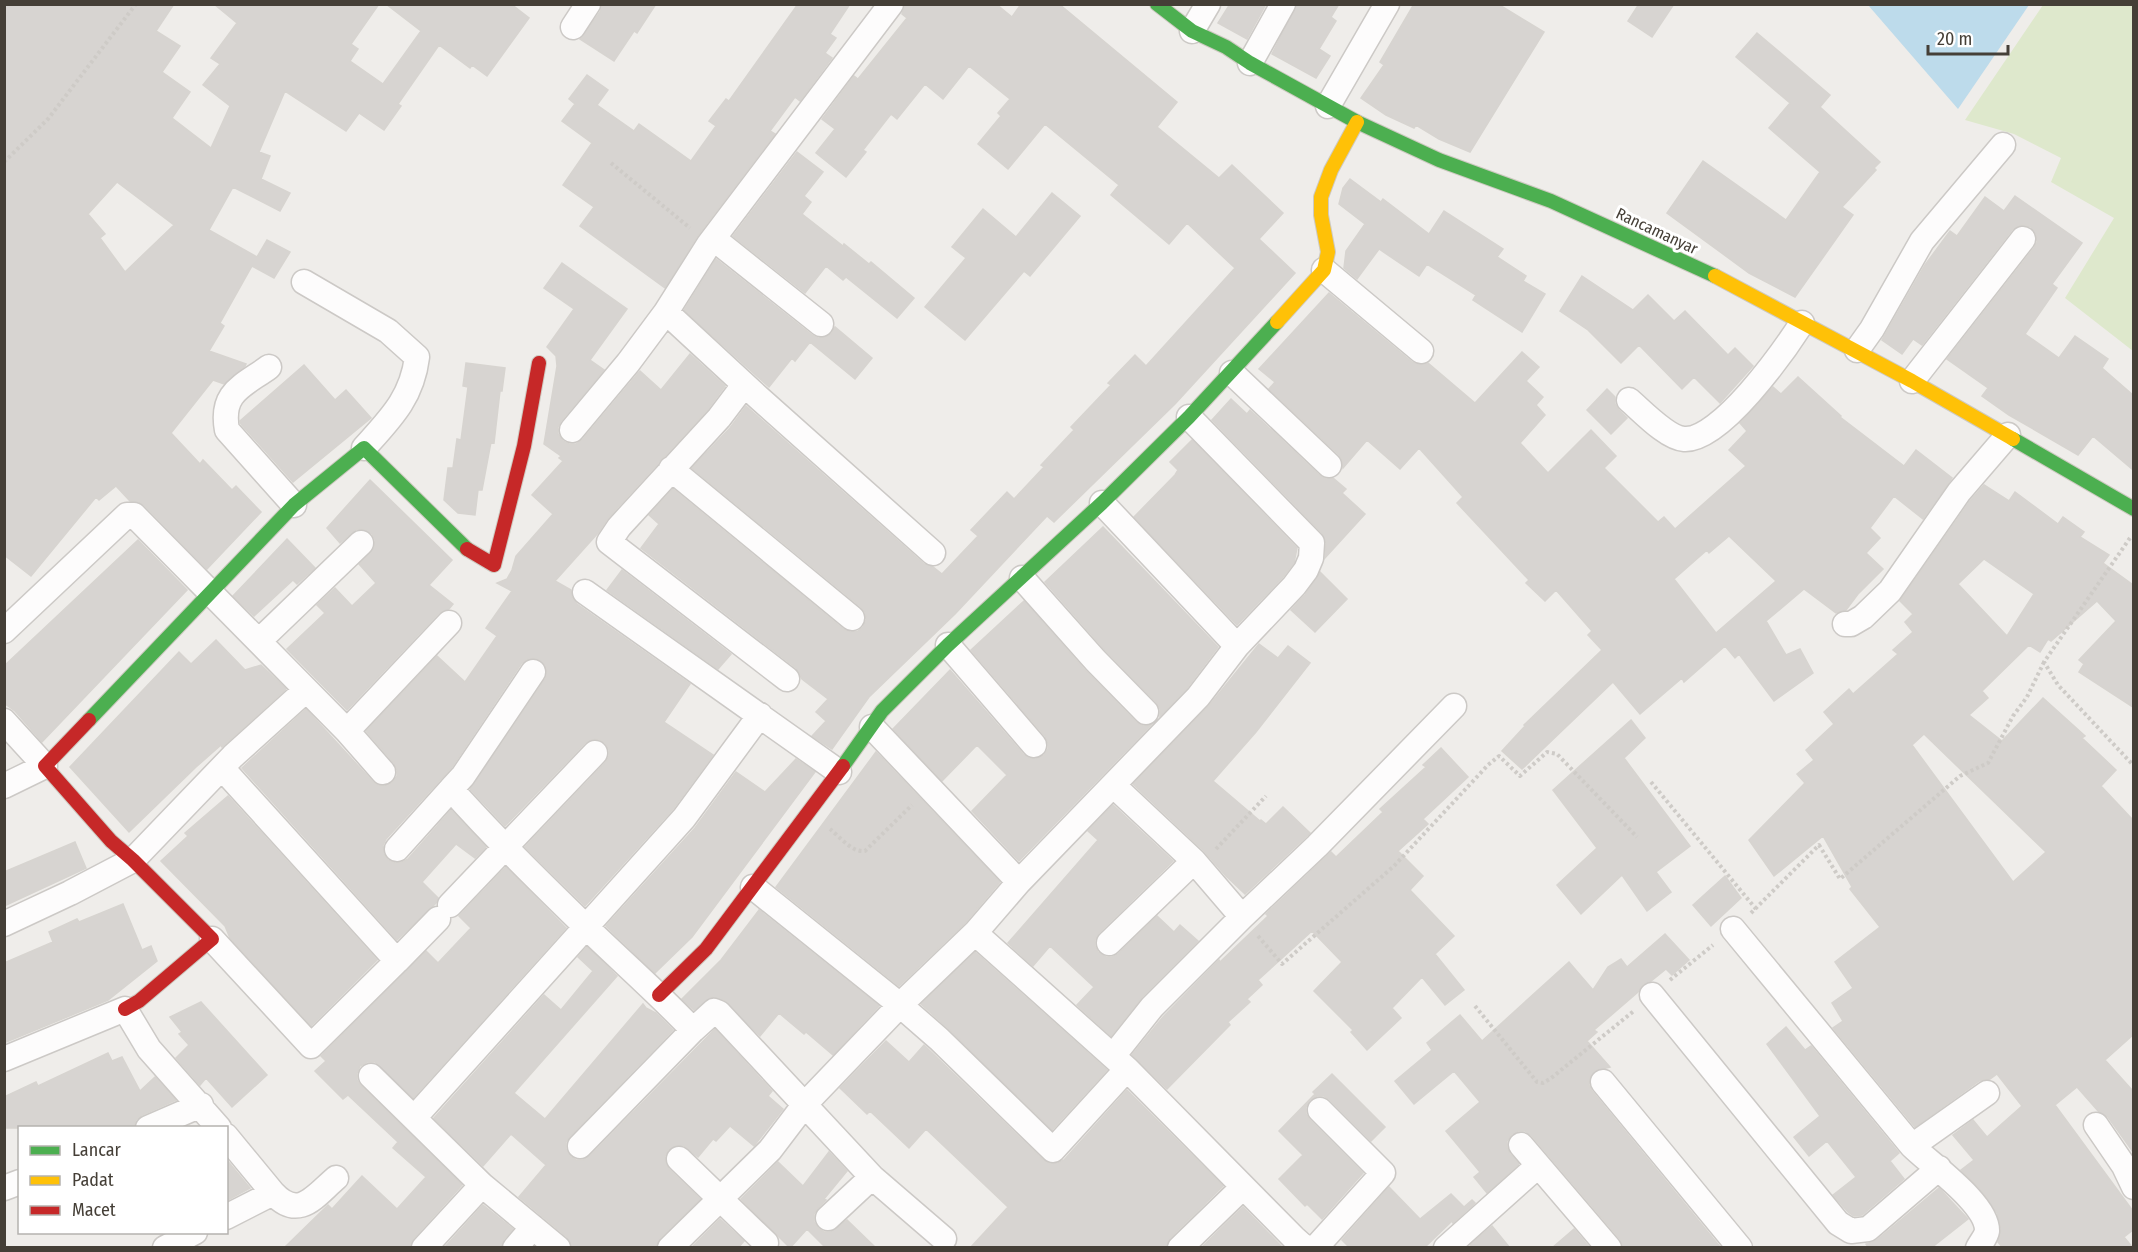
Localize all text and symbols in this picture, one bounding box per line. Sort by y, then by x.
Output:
scale bar [1928,18,2008,56]
text: 20 m [1937,28,1972,50]
street label: Rancamanyar [1613,204,1701,258]
legend [18,1126,228,1234]
text: Lancar [72,1139,121,1161]
text: Padat [72,1169,114,1191]
text: Macet [72,1199,116,1221]

